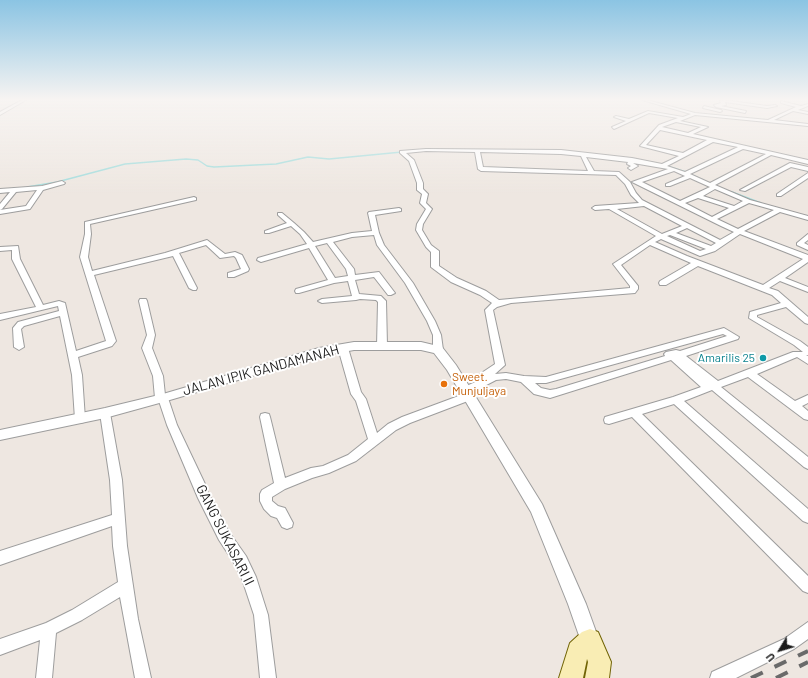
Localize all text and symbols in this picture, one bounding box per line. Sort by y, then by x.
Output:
street label: JALAN IPIK GANDAMANAH [181,341,341,399]
place label: Amarilis 25 [698,351,755,365]
marker: Amarilis 25 [758,353,768,363]
place label: Sweet. Munjuljaya [452,370,506,398]
marker: Sweet. Munjuljaya [439,379,449,389]
street label: GANG SUKASARI II [192,482,258,588]
north arrow [760,630,800,670]
text: U [763,651,777,664]

